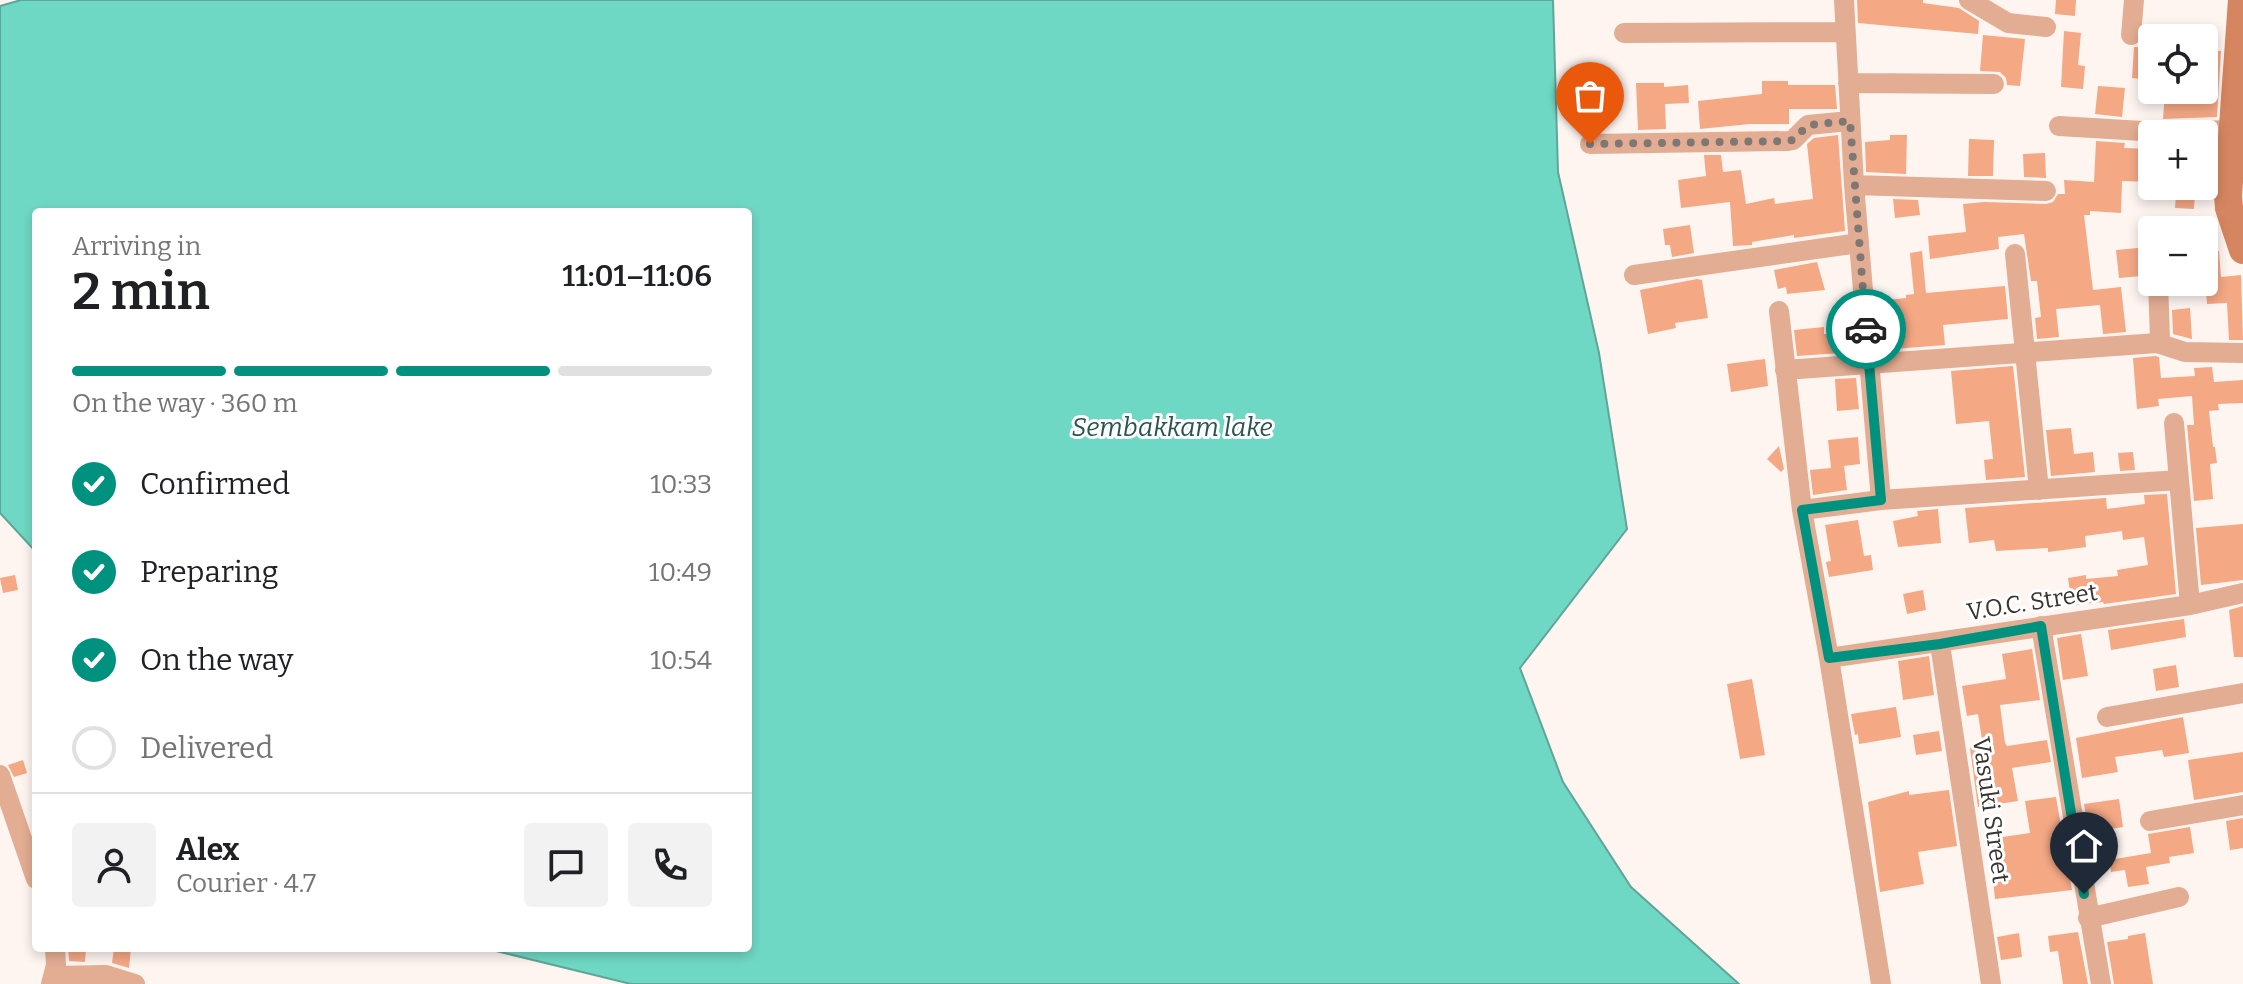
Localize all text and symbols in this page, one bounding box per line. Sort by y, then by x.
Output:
map controls [2138,24,2218,296]
button: locate [2138,24,2218,104]
pin [1556,62,1624,144]
icon: bag [1568,74,1612,118]
button: + [2138,120,2218,200]
button: − [2138,216,2218,296]
text: Arriving in [72,231,201,262]
text: 11:01–11:06 [562,258,712,294]
text: 2 min [72,260,210,323]
courier [1826,289,1906,369]
icon: car [1844,307,1888,351]
text: On the way · 360 m [72,388,297,419]
water label: Sembakkam lake [1071,412,1273,443]
icon: check [72,462,116,506]
text: Confirmed [140,466,290,502]
text: 10:33 [650,469,712,500]
icon: check [72,550,116,594]
text: Preparing [140,554,278,590]
text: 10:49 [649,557,712,588]
street label: V.O.C. Street [1965,578,2100,626]
icon: check [72,638,116,682]
text: On the way [140,642,293,678]
text: 10:54 [650,645,712,676]
text: Delivered [140,730,273,766]
street label: Vasuki Street [1967,735,2015,885]
pin [2050,812,2118,894]
button: person [72,823,156,907]
button: chat [524,823,608,907]
button: phone [628,823,712,907]
icon: home [2062,824,2106,868]
text: Alex [176,832,239,868]
text: Courier · 4.7 [176,868,316,899]

